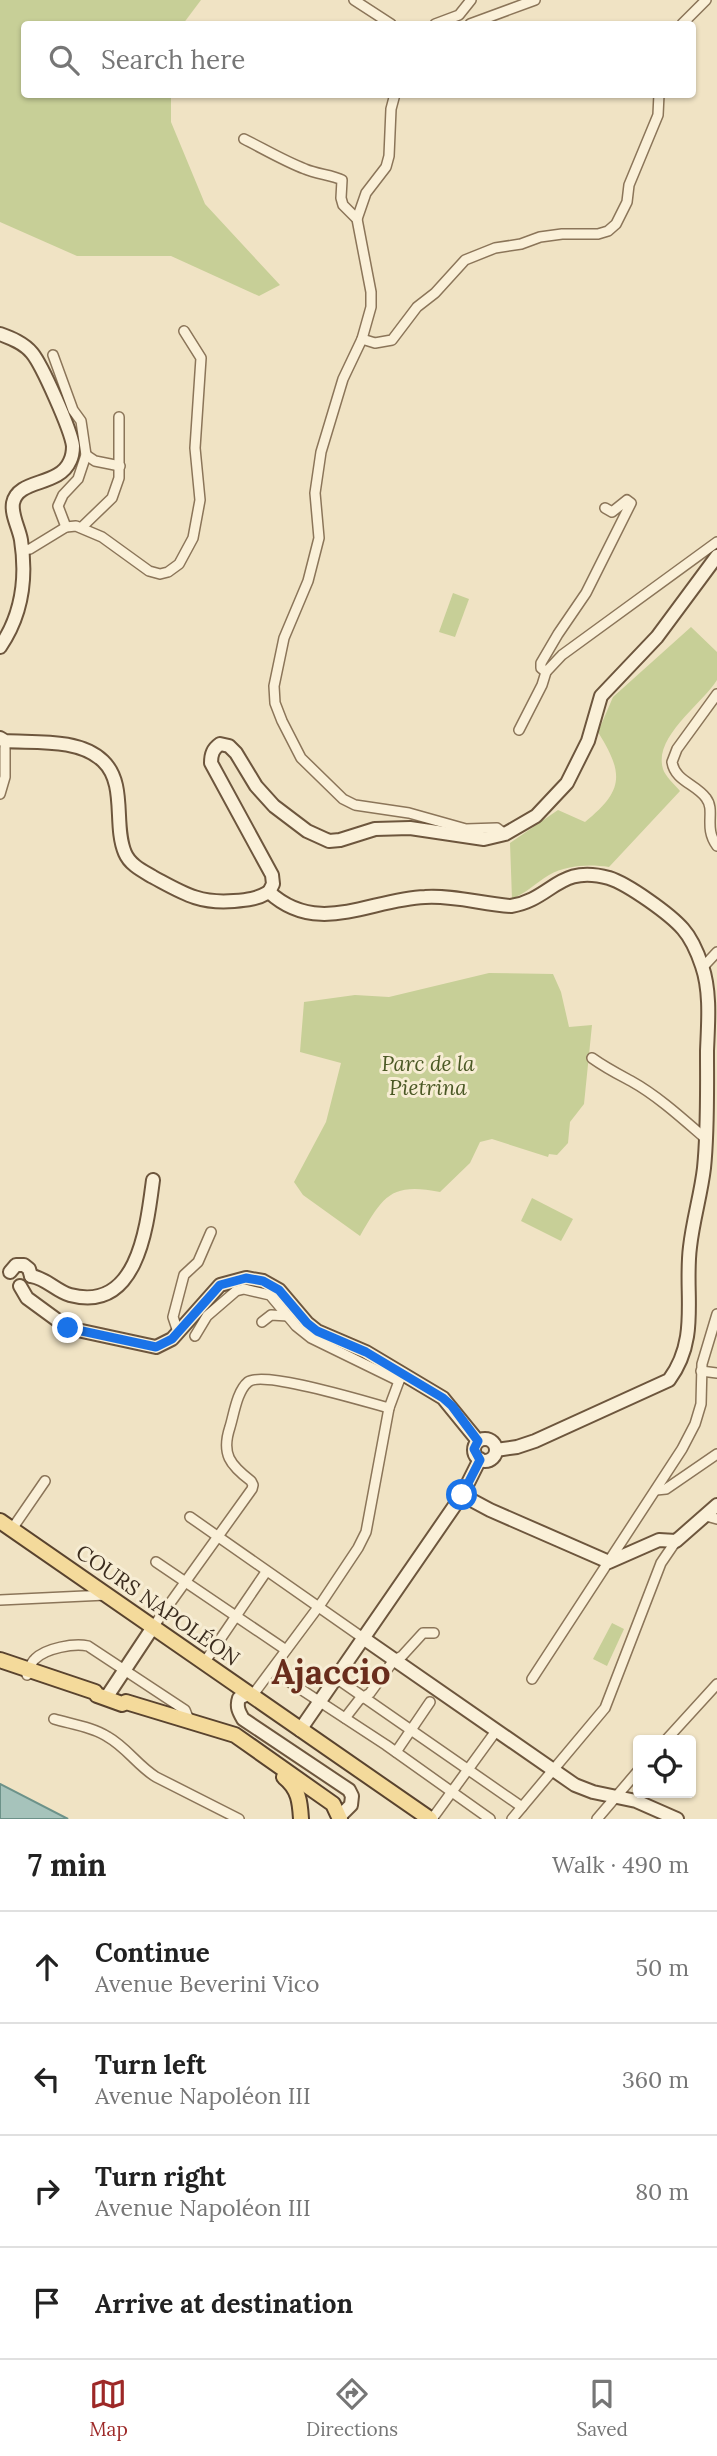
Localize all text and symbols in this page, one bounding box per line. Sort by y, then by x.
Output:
search box [21,21,696,98]
icon: search [45,41,83,79]
text: Search here [101,43,245,76]
park label: Parc de la Pietrina [381,1050,475,1101]
route end [52,1312,83,1343]
route start [446,1479,477,1510]
street label: COURS NAPOLÉON [71,1538,245,1672]
district label: Ajaccio [271,1649,391,1694]
map controls [633,1735,696,1798]
button: locate [633,1735,696,1798]
text: 7 min [28,1846,107,1884]
text: Walk · 490 m [552,1850,689,1879]
text: Continue [95,1936,210,1969]
icon: ahead [28,1948,66,1986]
text: 50 m [636,1953,689,1982]
text: Avenue Beverini Vico [95,1969,319,1998]
text: Turn left [95,2048,206,2081]
icon: left [28,2060,66,2098]
text: 360 m [622,2065,689,2094]
text: Avenue Napoléon III [95,2081,311,2110]
text: Turn right [95,2160,226,2193]
icon: right [28,2172,66,2210]
text: 80 m [635,2177,689,2206]
text: Avenue Napoléon III [95,2193,311,2222]
icon: arrive [28,2284,66,2322]
text: Arrive at destination [95,2287,353,2320]
tab: Map [89,2375,128,2441]
tab: Directions [306,2375,398,2441]
tab: Saved [576,2375,628,2441]

